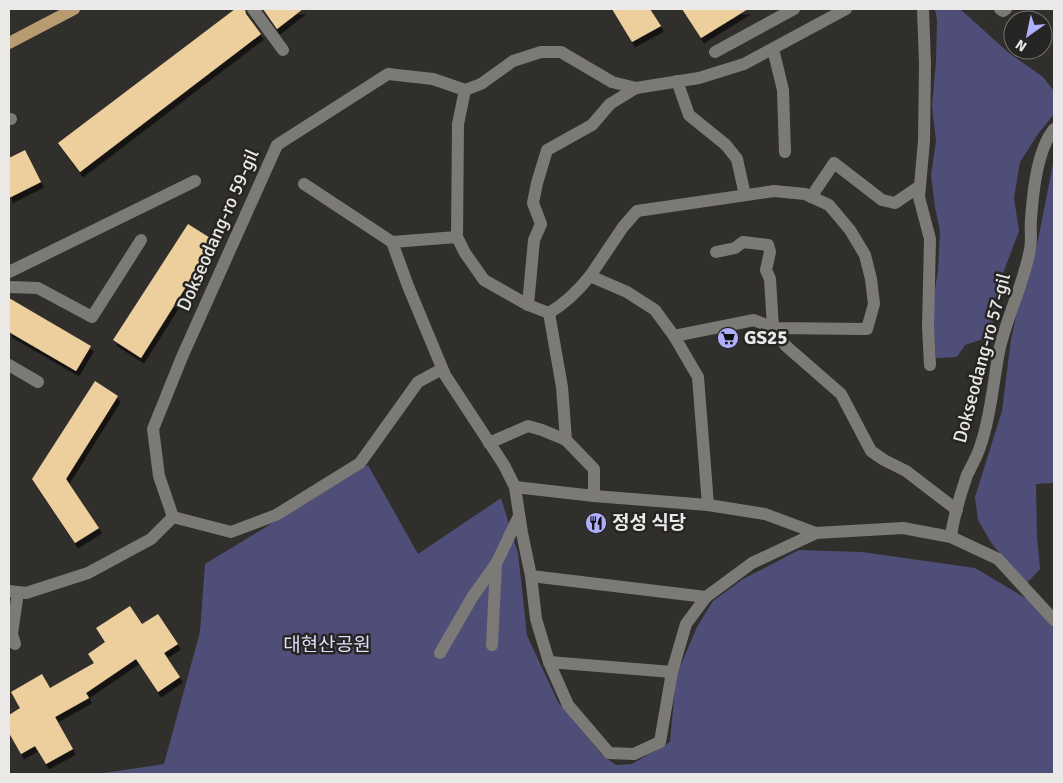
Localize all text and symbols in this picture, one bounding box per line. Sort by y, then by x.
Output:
north arrow [1003,10,1053,60]
text: N [1012,36,1030,55]
street label: Dokseodang-ro 59-gil [172,145,264,315]
street label: Dokseodang-ro 57-gil [948,271,1016,445]
supermarket icon: GS25 [716,326,740,350]
place label: GS25 [744,326,788,350]
restaurant icon: 정성 식당 [584,511,608,535]
place label: 정성 식당 [612,511,687,535]
park label: 대현산공원 [283,633,371,657]

